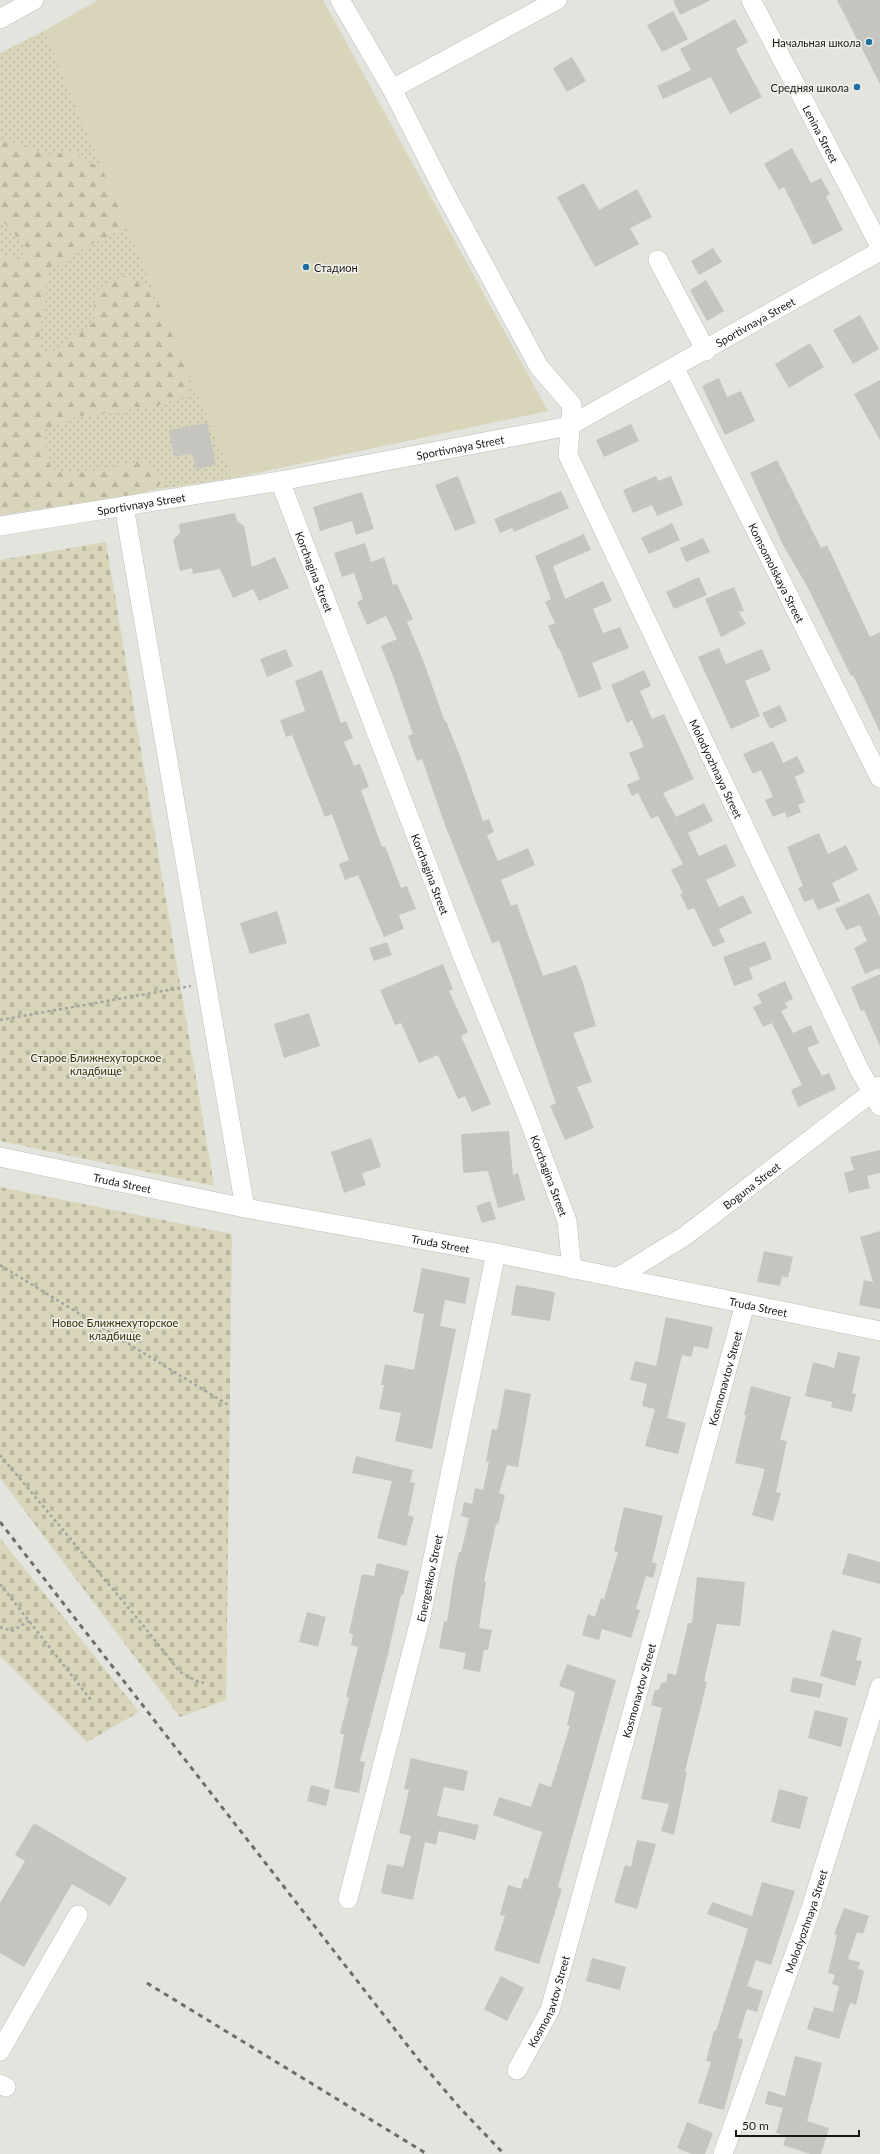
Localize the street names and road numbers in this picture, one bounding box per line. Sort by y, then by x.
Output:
street label: Lenina Street [801,103,842,165]
street label: Sportivnaya Street [713,294,797,349]
street label: Sportivnaya Street [415,432,505,461]
street label: Sportivnaya Street [96,490,186,517]
street label: Komsomolskaya Street [747,521,807,625]
street label: Korchagina Street [293,529,336,614]
street label: Molodyozhnaya Street [687,717,746,820]
street label: Korchagina Street [409,832,452,916]
street label: Korchagina Street [529,1133,571,1218]
street label: Boguna Street [720,1159,782,1211]
street label: Truda Street [92,1170,153,1195]
street label: Truda Street [410,1231,471,1255]
street label: Truda Street [728,1294,789,1319]
street label: Kosmonavtov Street [705,1329,744,1427]
street label: Energetikov Street [413,1533,444,1623]
street label: Kosmonavtov Street [619,1642,658,1739]
street label: Molodyozhnaya Street [782,1868,829,1975]
street label: Kosmonavtov Street [524,1954,571,2049]

